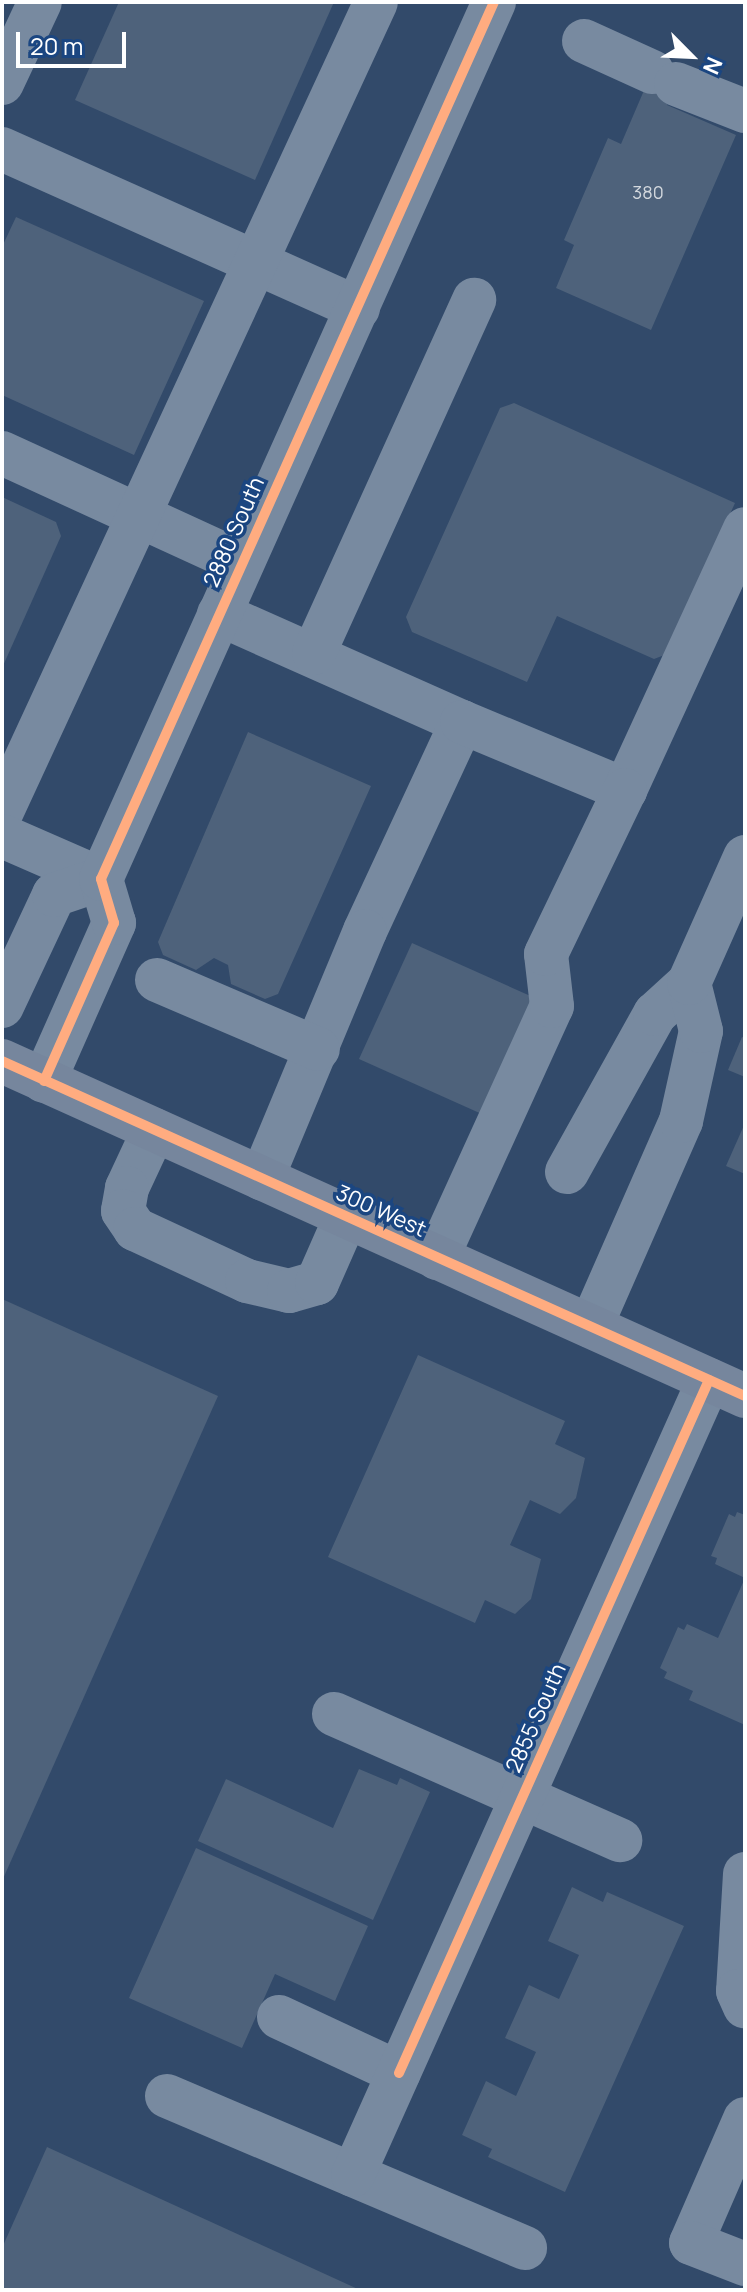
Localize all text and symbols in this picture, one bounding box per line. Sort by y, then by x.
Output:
scale bar [20,16,130,66]
north arrow [651,16,731,96]
text: 20 m [30,29,83,62]
text: N [696,52,730,79]
house number: 380 [632,181,664,203]
street label: 2880 South [198,473,270,591]
street label: 300 West [332,1179,430,1243]
street label: 2855 South [500,1659,572,1777]

